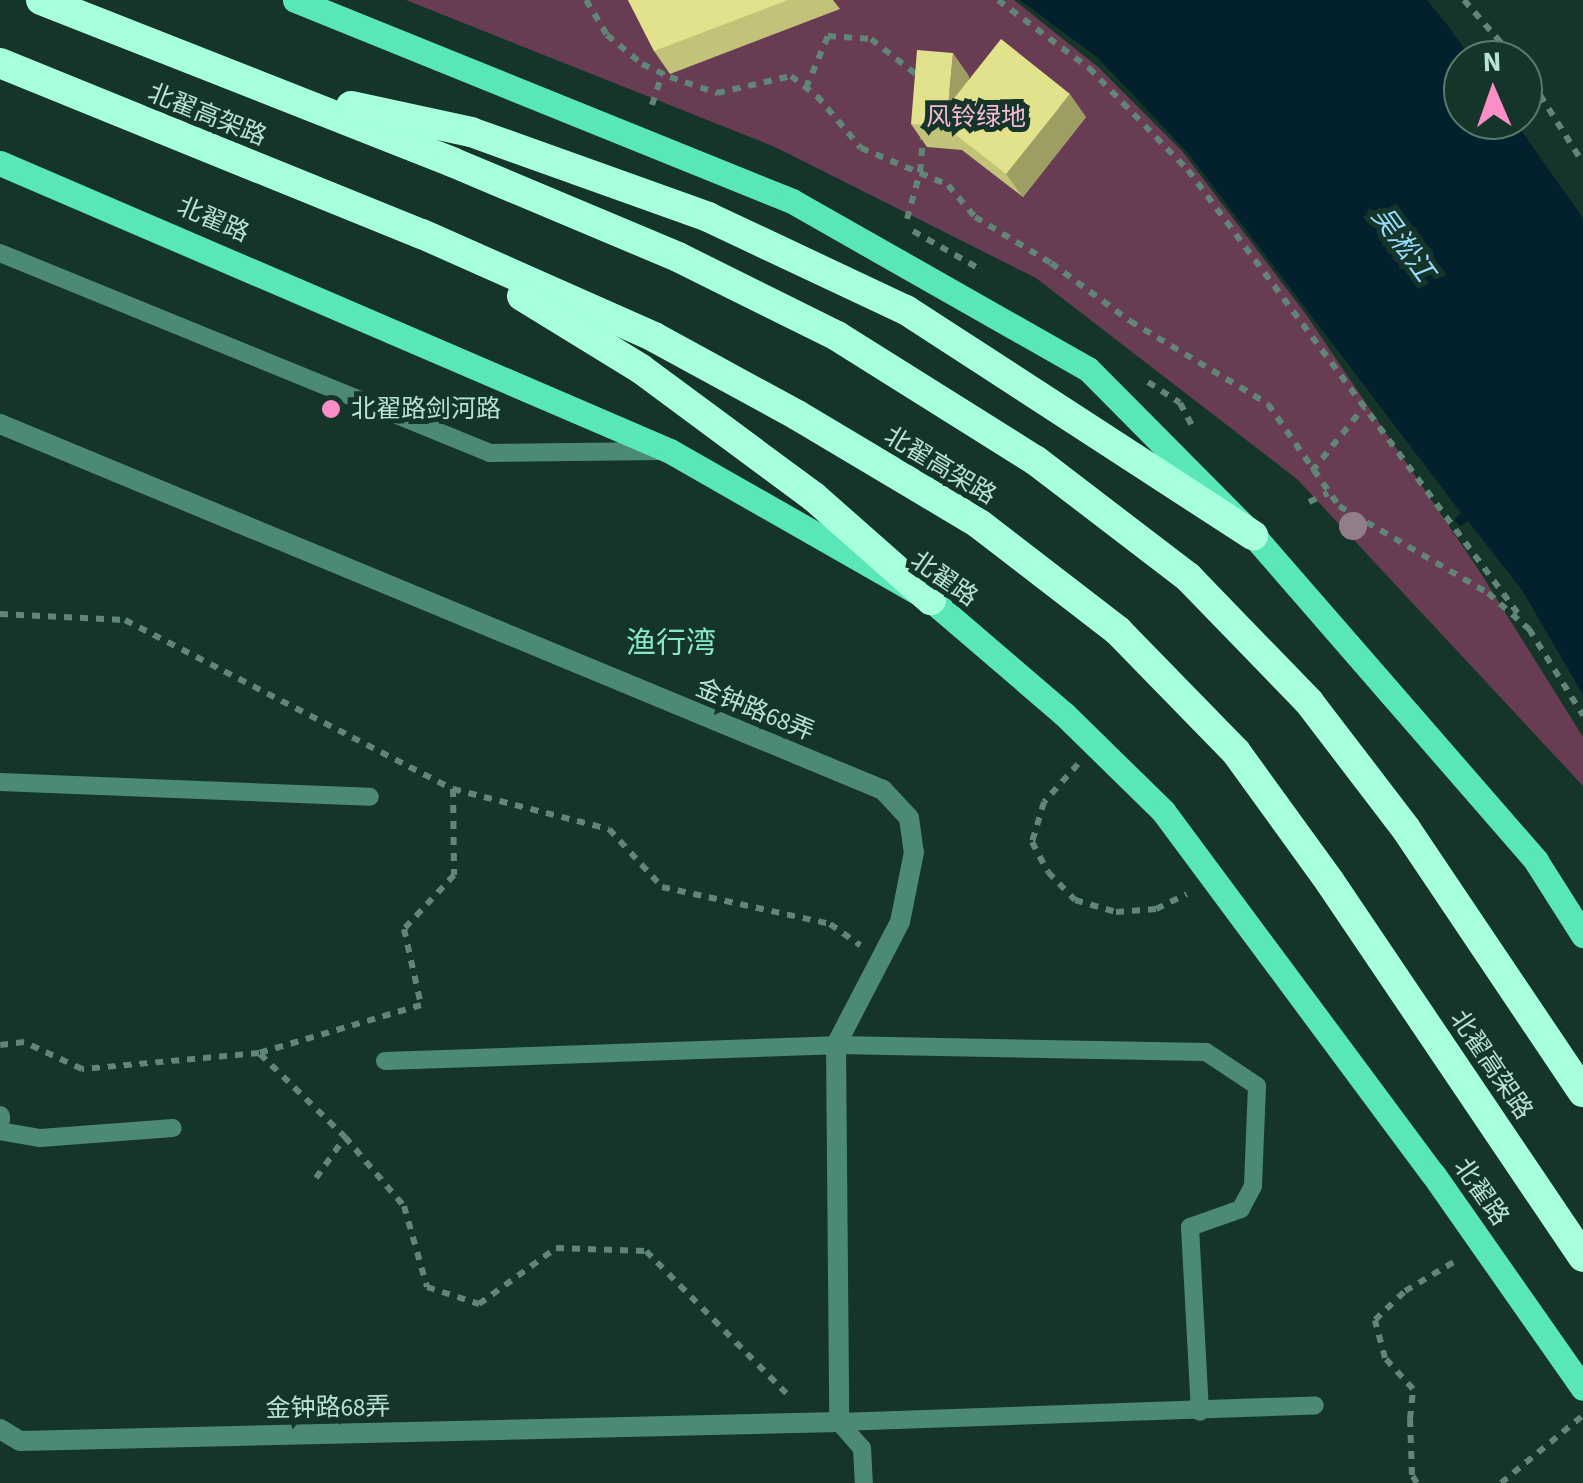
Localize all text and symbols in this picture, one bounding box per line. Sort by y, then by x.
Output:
north arrow [1443,40,1543,140]
text: N [1482,42,1502,82]
street label: 北翟高架路 [143,78,271,152]
park label: 风铃绿地 [926,102,1026,132]
street label: 北翟路 [173,192,253,248]
water label: 吴淞江 [1365,200,1441,288]
place label: 北翟路剑河路 [351,394,501,424]
marker: 北翟路剑河路 [320,398,342,420]
street label: 北翟高架路 [879,421,1001,511]
street label: 北翟路 [905,545,983,613]
district label: 渔行湾 [626,626,716,662]
street label: 金钟路68弄 [692,673,818,747]
street label: 北翟高架路 [1444,1005,1538,1125]
street label: 北翟路 [1447,1153,1515,1231]
street label: 金钟路68弄 [265,1392,391,1424]

